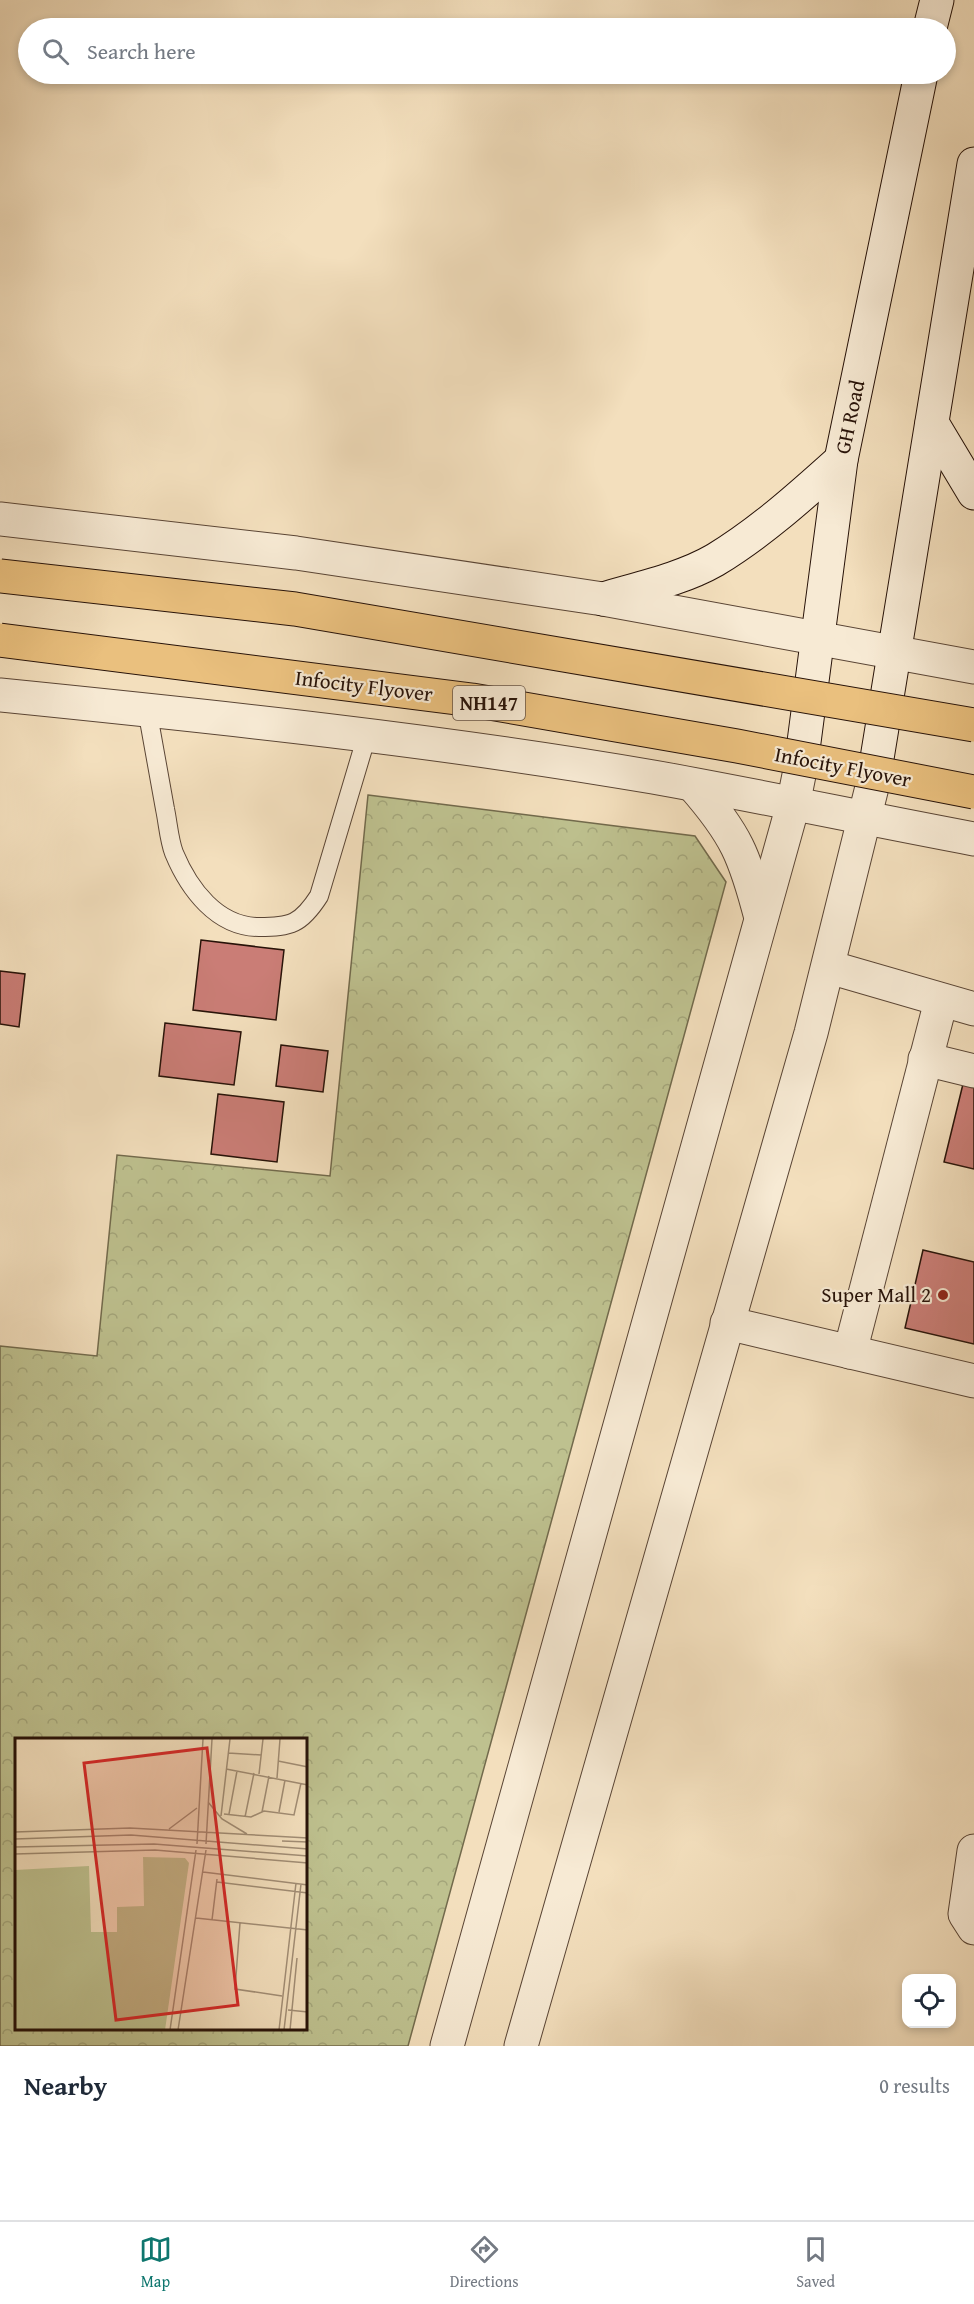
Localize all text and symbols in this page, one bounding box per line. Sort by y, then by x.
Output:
search box [18,18,956,84]
icon: search [39,35,72,68]
text: Search here [87,35,196,67]
street label: GH Road [827,376,873,457]
street label: Infocity Flyover [294,662,435,709]
road number: NH147 [453,686,525,720]
street label: Infocity Flyover [772,738,914,795]
place label: Super Mall 2 [821,1279,931,1310]
marker: Super Mall 2 [936,1288,950,1302]
inset map [15,1738,308,2031]
map controls [902,1974,956,2028]
button: locate [902,1974,956,2028]
text: Nearby [24,2066,107,2105]
text: 0 results [879,2071,950,2100]
tab: Map [139,2233,172,2293]
tab: Directions [450,2233,519,2293]
tab: Saved [796,2233,835,2293]

